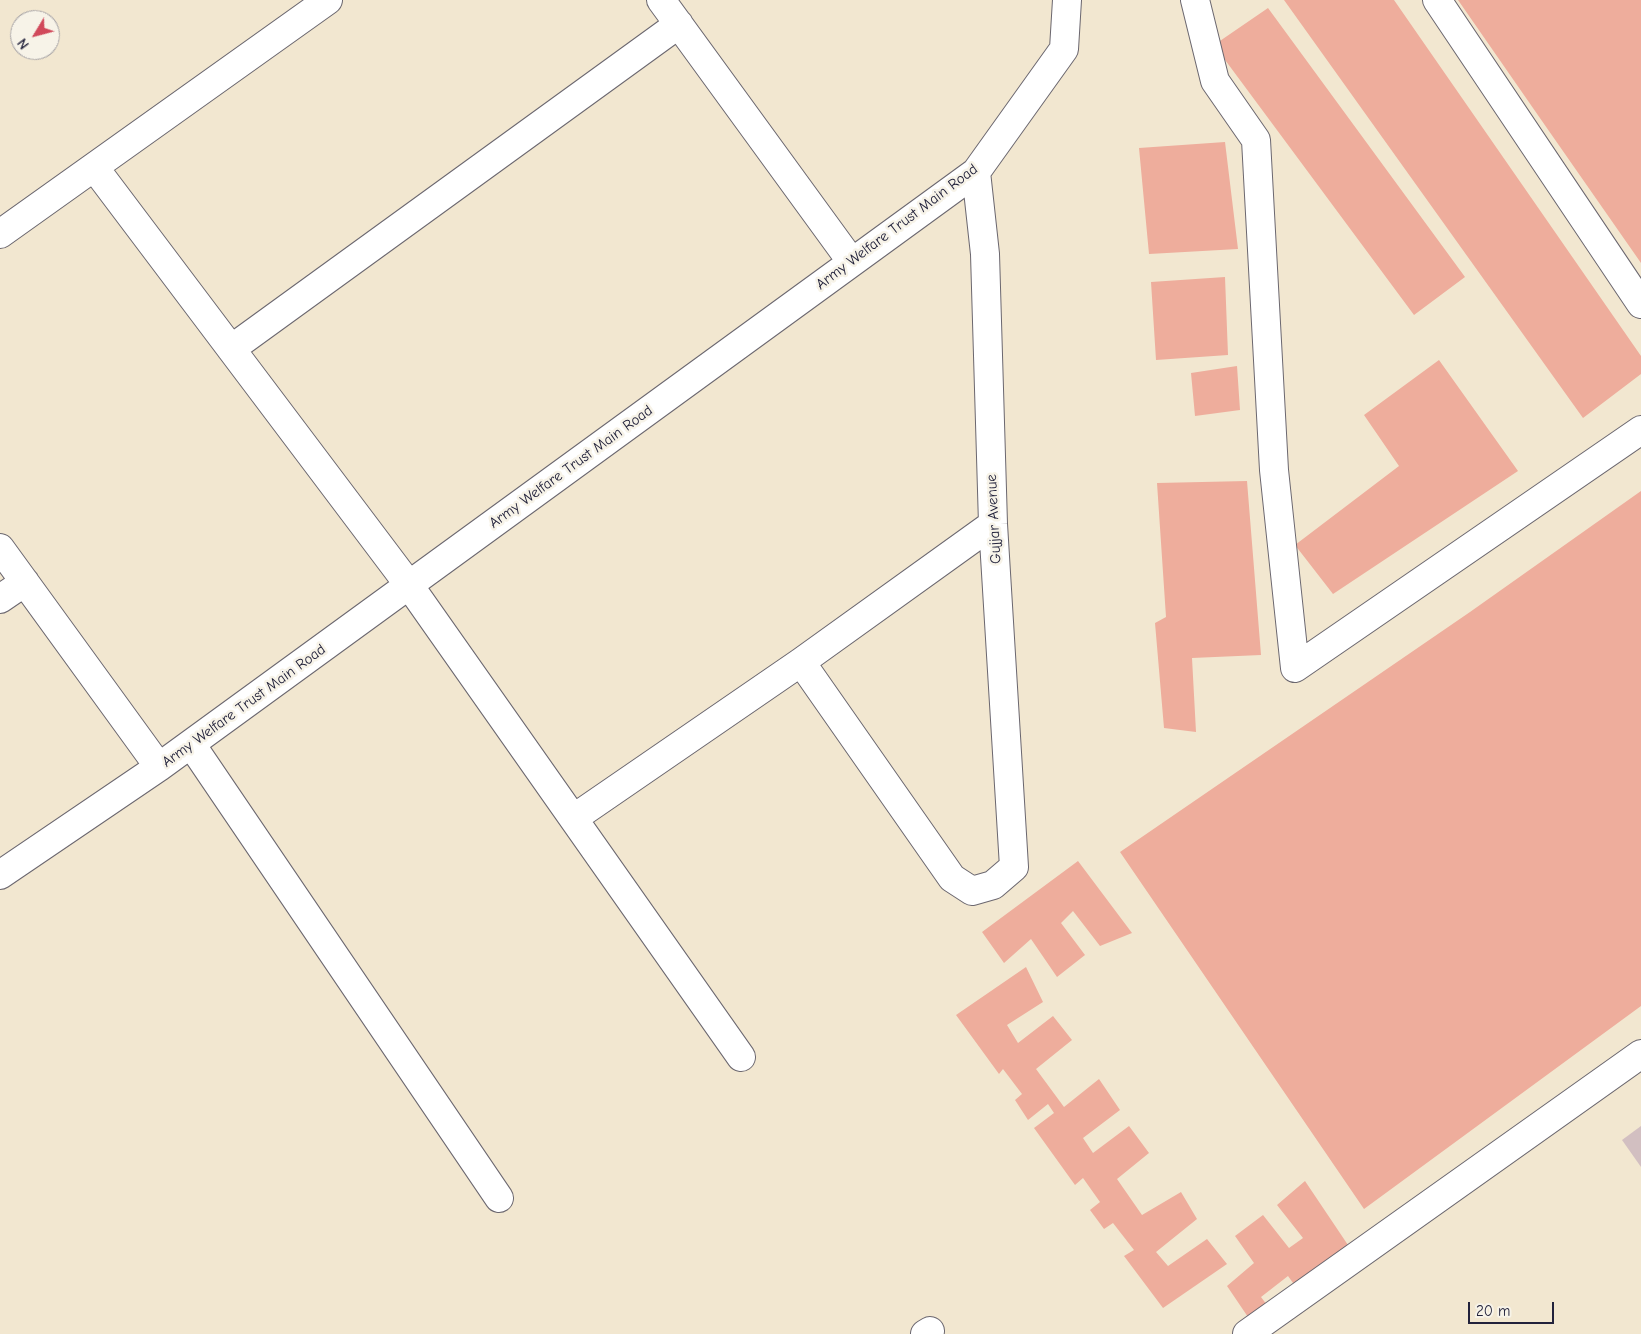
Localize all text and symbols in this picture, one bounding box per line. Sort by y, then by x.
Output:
north arrow [10,10,60,60]
text: N [14,35,33,52]
street label: Army Welfare Trust Main Road [813,160,981,294]
street label: Army Welfare Trust Main Road [486,402,656,532]
street label: Gujjar Avenue [983,474,1005,564]
street label: Army Welfare Trust Main Road [159,641,329,771]
scale bar [1471,1292,1557,1324]
text: 20 m [1476,1302,1510,1320]

